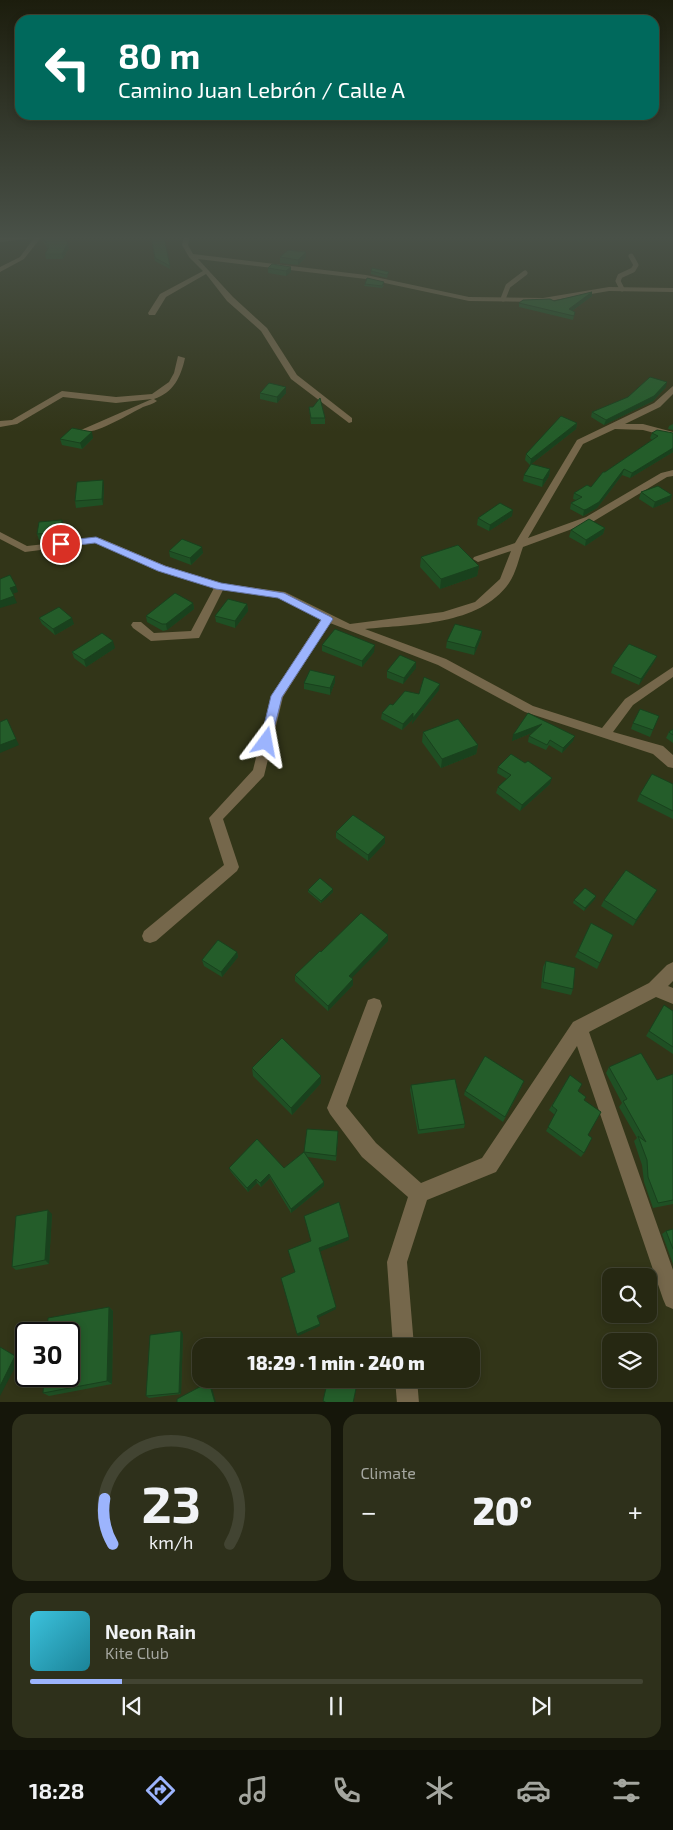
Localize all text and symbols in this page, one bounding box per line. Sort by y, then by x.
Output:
text: 80 m [118,34,200,76]
icon: left [35,35,100,100]
text: Camino Juan Lebrón / Calle A [118,76,405,102]
pin [40,523,82,565]
icon: arrive [47,530,75,558]
position arrow [239,715,291,767]
map controls [602,1268,657,1388]
button: search [602,1268,657,1323]
speed limit sign: 30 [15,1322,80,1387]
button: layers [602,1333,657,1388]
text: 18:29 · 1 min · 240 m [247,1351,425,1374]
text: Climate [361,1463,416,1482]
text: 23 [141,1471,201,1533]
text: 20° [472,1487,532,1533]
text: − [361,1494,377,1528]
text: + [628,1494,643,1528]
text: km/h [149,1531,193,1553]
text: Neon Rain [105,1620,196,1643]
text: Kite Club [105,1643,169,1662]
icon: previous [118,1692,146,1720]
icon: pause [322,1692,350,1720]
icon: next [527,1692,555,1720]
icon: directions [143,1773,178,1808]
icon: music [236,1773,271,1808]
icon: phone [329,1773,364,1808]
icon: climate [422,1773,457,1808]
icon: car [516,1773,551,1808]
icon: filters [609,1773,644,1808]
text: 18:28 [29,1777,84,1803]

